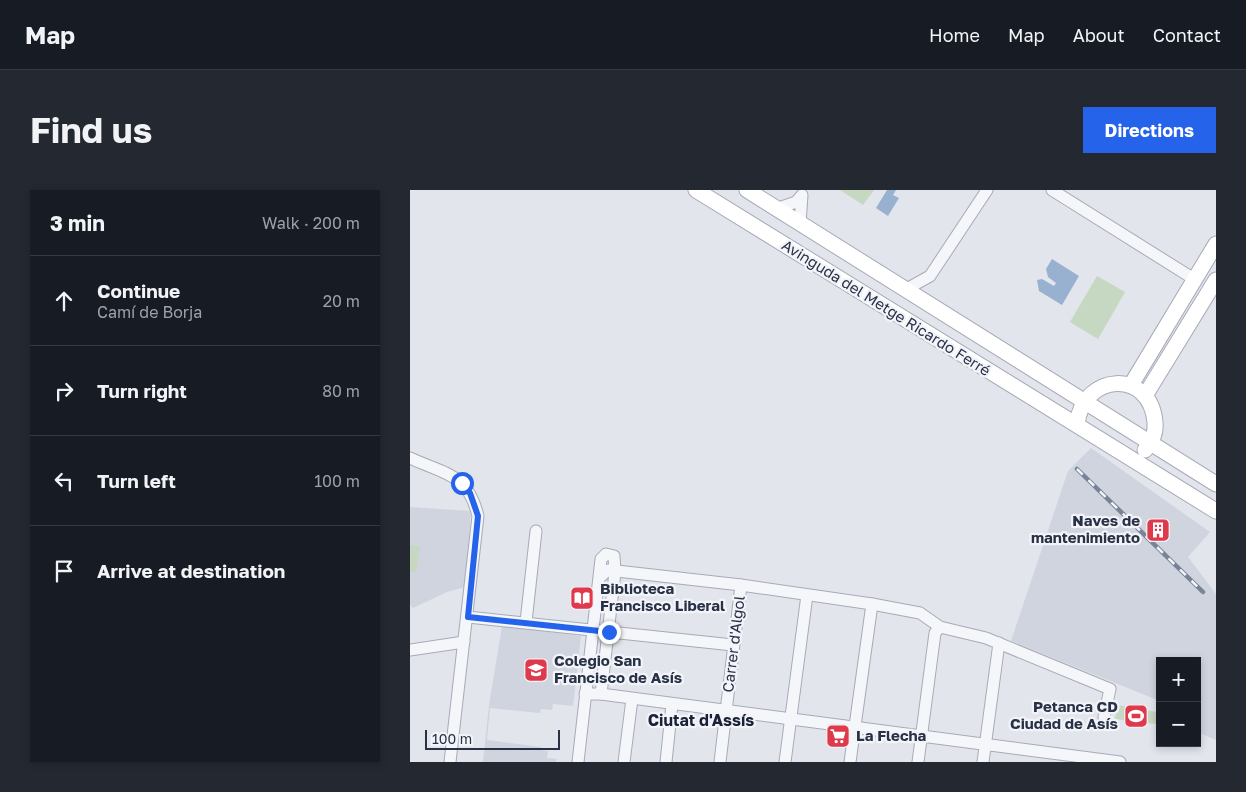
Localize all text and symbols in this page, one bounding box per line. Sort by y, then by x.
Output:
text: Map [25,20,75,49]
text: Home [929,24,980,46]
text: Map [1008,24,1045,46]
text: About [1073,24,1125,46]
text: Contact [1153,24,1221,46]
button: Directions [1083,107,1216,153]
text: Find us [30,109,152,151]
text: 3 min [50,210,105,236]
text: Walk · 200 m [262,213,360,233]
street label: Avinguda del Metge Ricardo Ferré [779,235,994,379]
text: Continue [97,279,180,302]
icon: ahead [50,287,78,315]
text: 20 m [323,291,360,311]
text: Camí de Borja [97,302,202,322]
icon: right [50,377,78,405]
text: Turn right [97,379,187,402]
text: 80 m [322,381,360,401]
icon: left [50,467,78,495]
text: Turn left [97,469,176,492]
text: 100 m [314,471,360,491]
route start [451,472,474,495]
place label: Naves de mantenimiento [1031,511,1140,546]
building icon: Naves de mantenimiento [1145,517,1171,543]
icon: arrive [50,557,78,585]
text: Arrive at destination [97,559,285,582]
place label: Biblioteca Francisco Liberal [600,579,725,614]
library icon: Biblioteca Francisco Liberal [569,585,595,611]
street label: Carrer d'Algol [718,594,748,693]
route end [598,621,621,644]
place label: Colegio San Francisco de Asís [554,651,682,686]
school or university icon: Colegio San Francisco de Asís [523,657,549,683]
map controls [1156,657,1201,747]
button: + [1156,657,1201,702]
place label: Petanca CD Ciudad de Asís [1010,697,1118,732]
button: − [1156,702,1201,747]
sports icon: Petanca CD Ciudad de Asís [1123,703,1149,729]
district label: Ciutat d'Assís [648,710,754,730]
supermarket icon: La Flecha [825,723,851,749]
place label: La Flecha [856,726,927,744]
scale bar [425,727,560,750]
text: 100 m [432,730,472,747]

